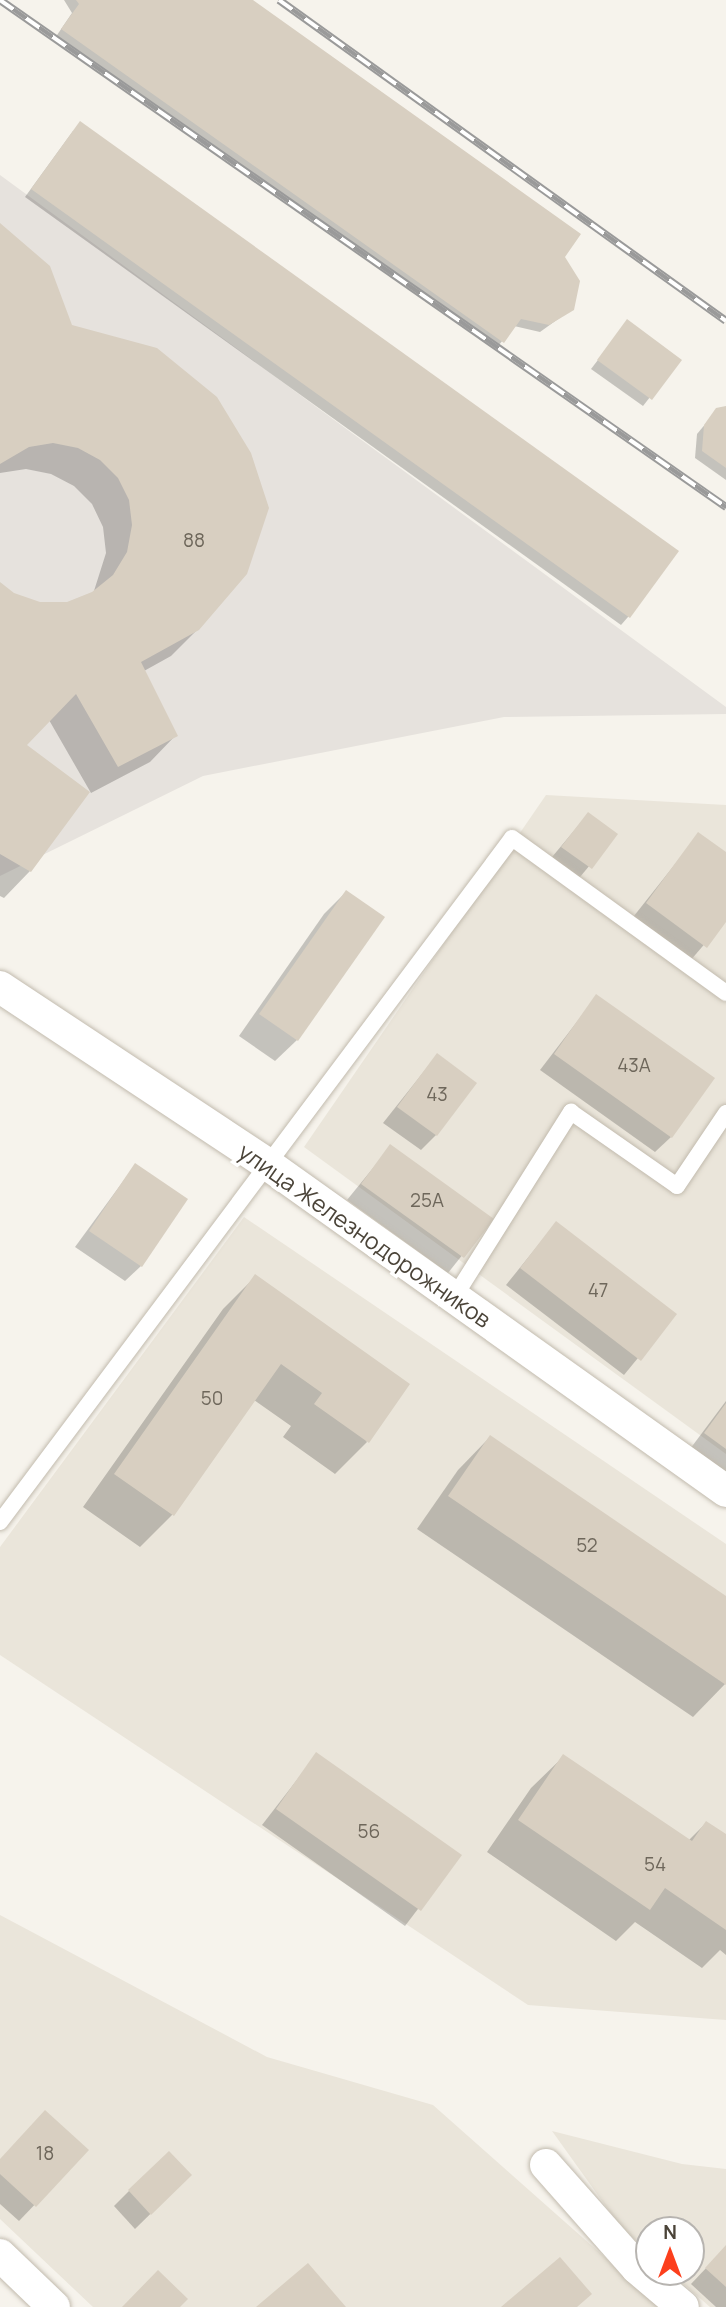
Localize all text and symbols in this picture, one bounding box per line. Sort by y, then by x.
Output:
house number: 88 [183,530,205,552]
house number: 43А [617,1055,651,1077]
house number: 43 [426,1084,448,1106]
street label: улица Железнодорожников [233,1137,497,1333]
house number: 25А [410,1190,444,1212]
house number: 47 [588,1280,608,1302]
house number: 50 [201,1388,223,1410]
house number: 52 [576,1535,598,1557]
house number: 56 [358,1821,380,1843]
house number: 54 [644,1854,666,1876]
house number: 18 [36,2143,54,2165]
north arrow [635,2216,705,2286]
text: N [663,2219,677,2245]

